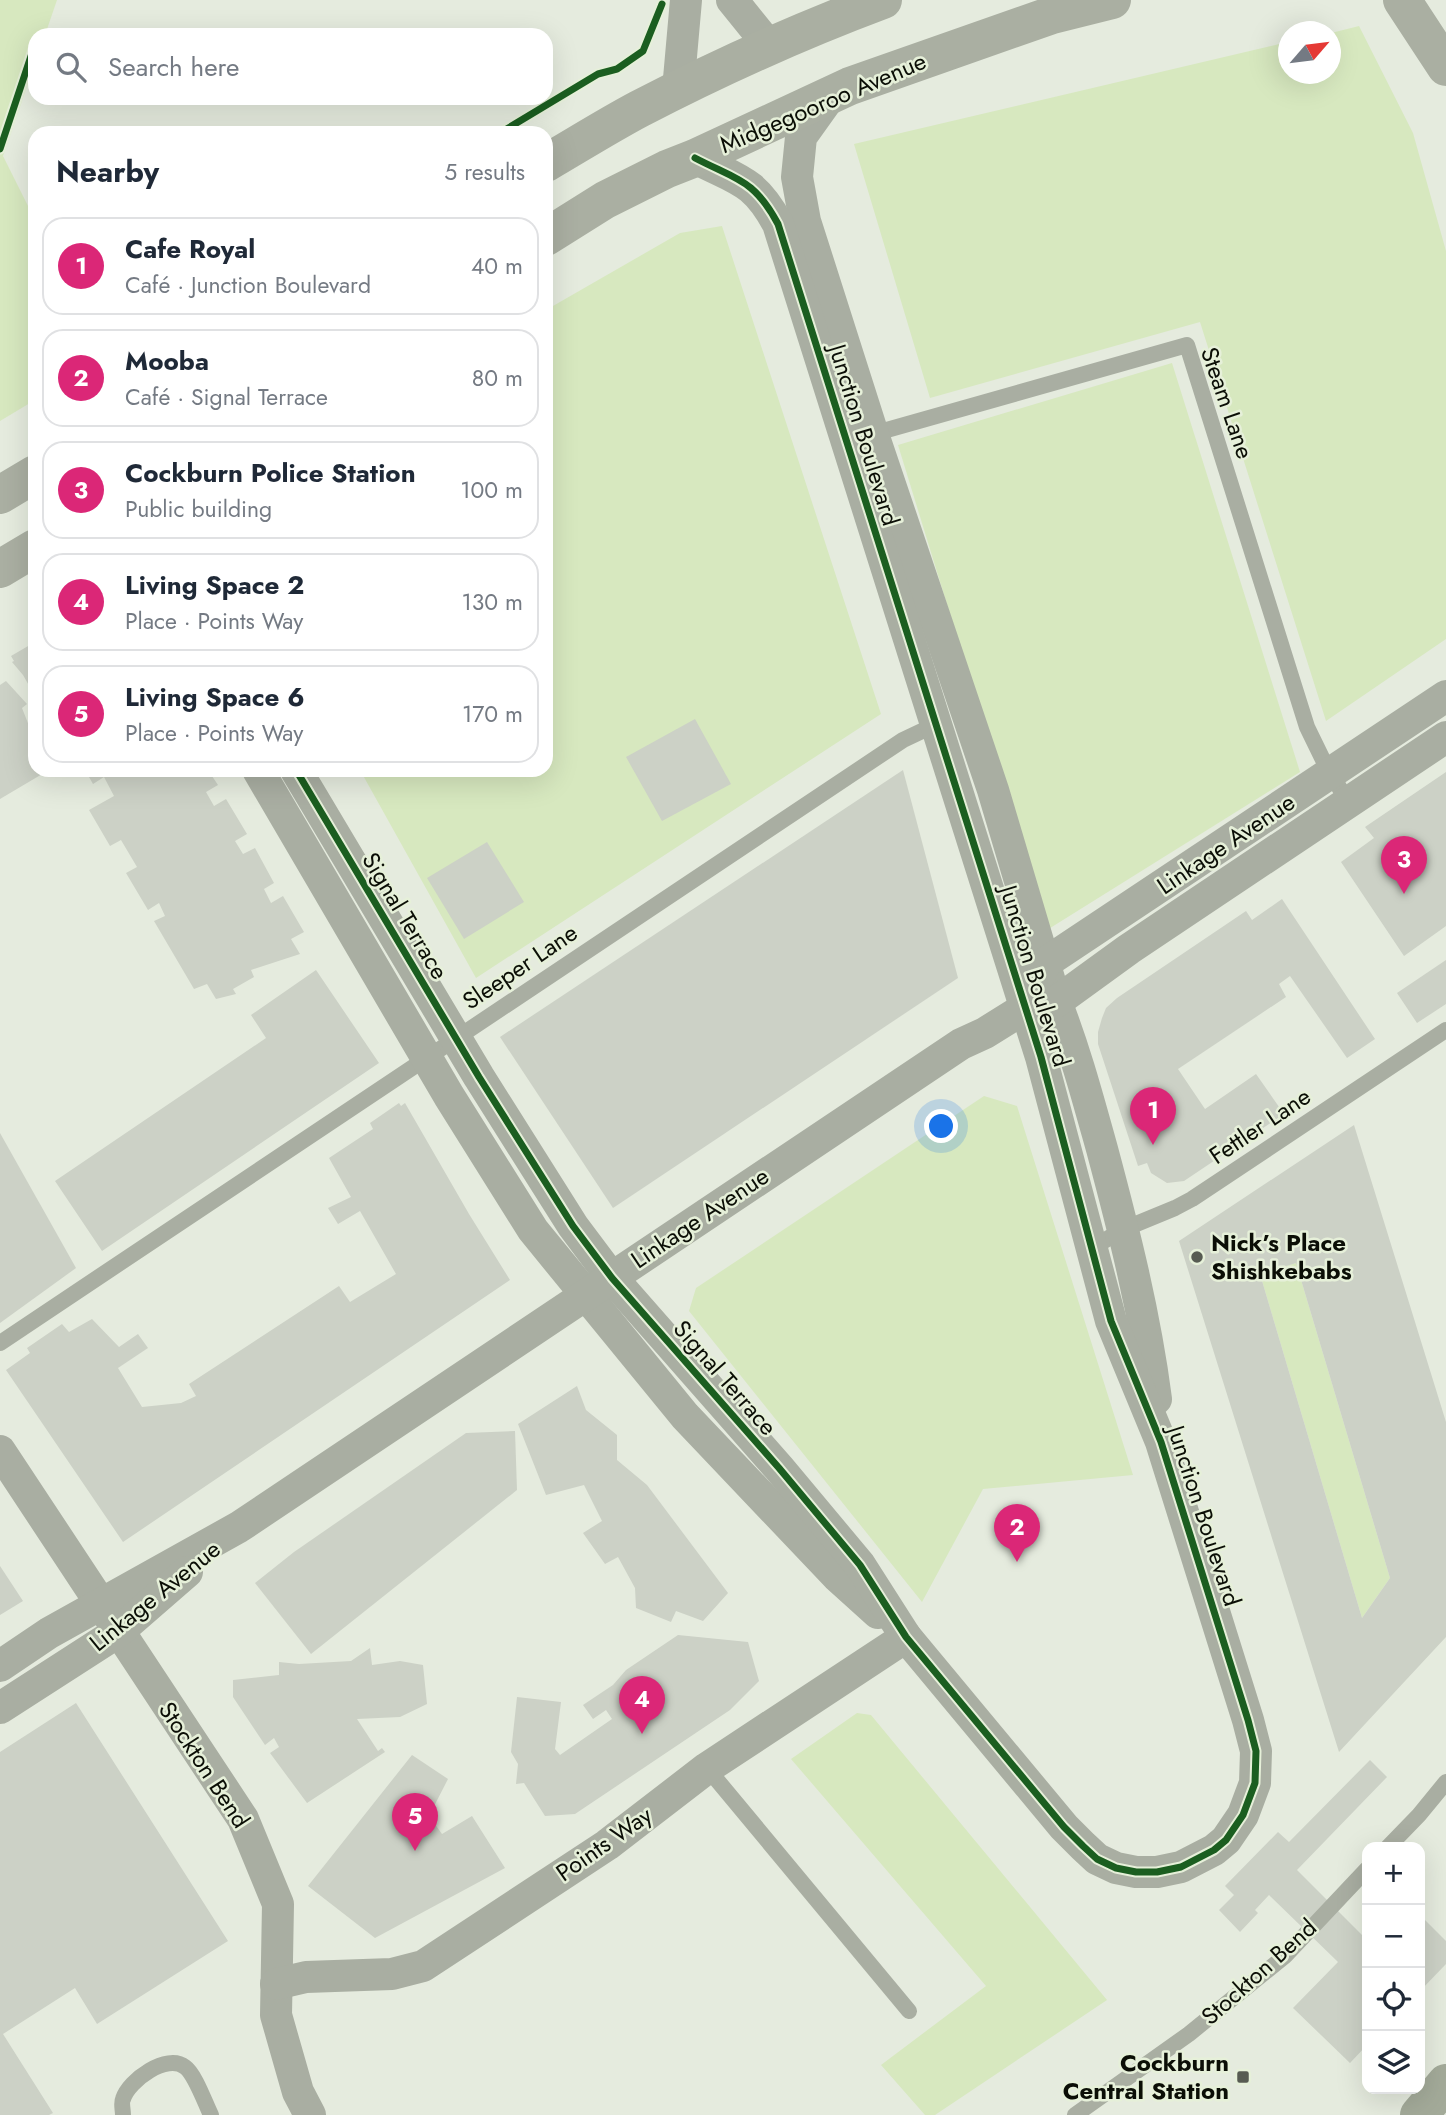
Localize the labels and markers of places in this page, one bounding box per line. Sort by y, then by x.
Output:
pin: 3 [1381,836,1427,894]
pin: 1 [1130,1087,1176,1145]
place label: Nick’s Place Shishkebabs [1211,1225,1352,1288]
marker: Nick’s Place Shishkebabs [1189,1249,1205,1265]
pin: 2 [994,1504,1040,1562]
pin: 4 [619,1676,665,1734]
pin: 5 [392,1793,438,1851]
place label: Cockburn Central Station [1063,2045,1229,2108]
marker: Cockburn Central Station [1235,2069,1251,2085]

